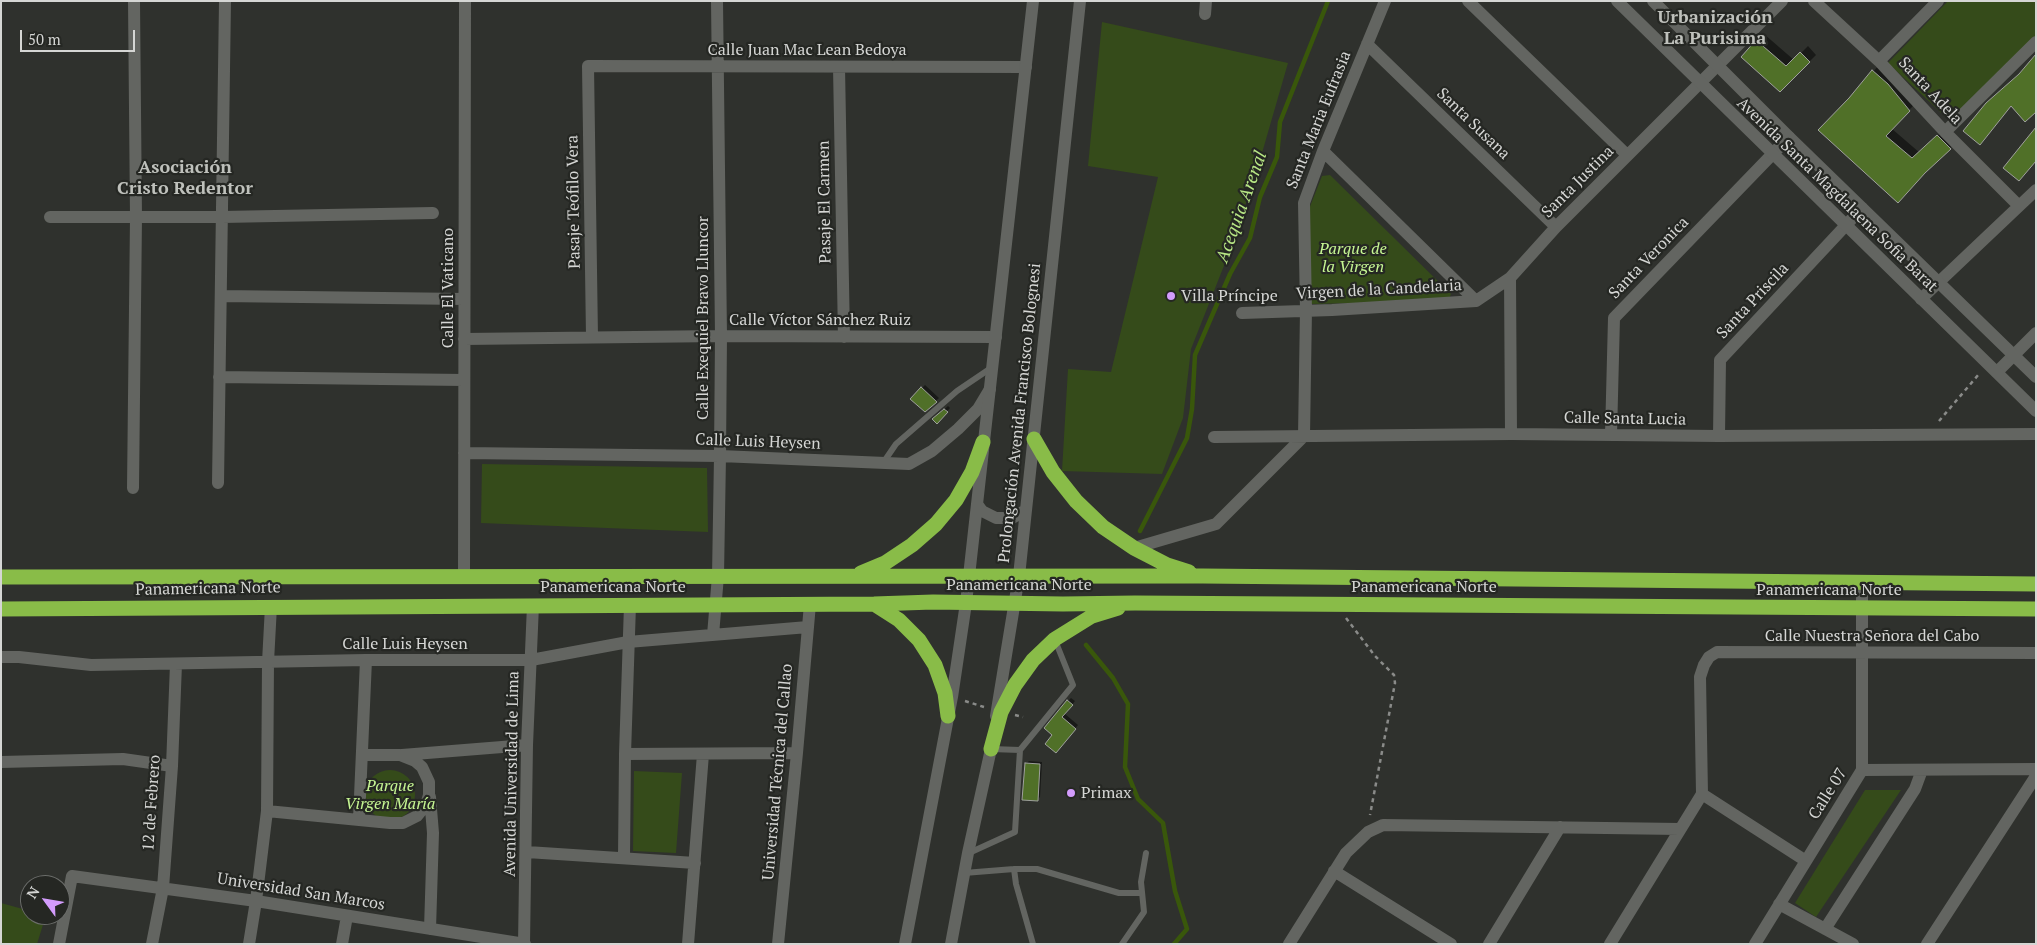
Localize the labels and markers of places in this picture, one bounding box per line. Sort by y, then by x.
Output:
place label: Villa Príncipe [1181,286,1278,306]
marker: Villa Príncipe [1165,290,1177,302]
place label: Primax [1081,783,1132,803]
marker: Primax [1065,787,1077,799]

